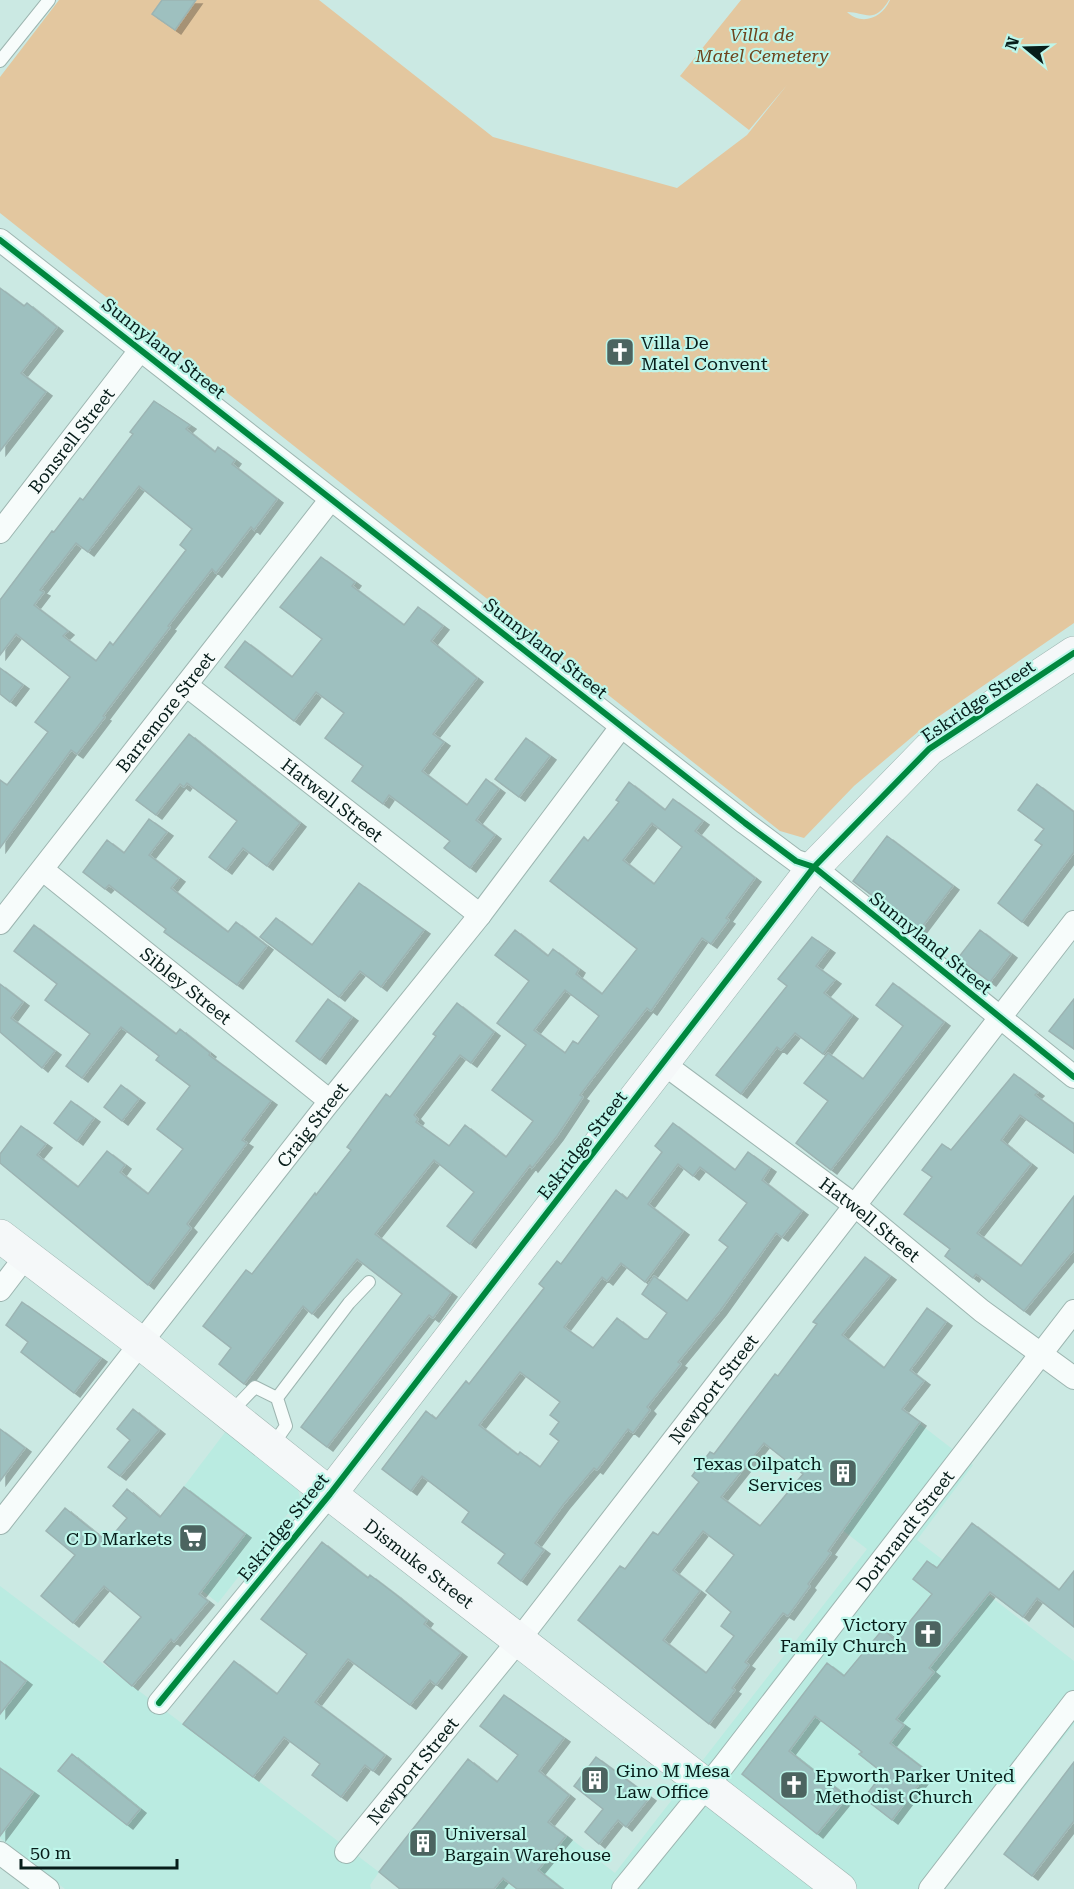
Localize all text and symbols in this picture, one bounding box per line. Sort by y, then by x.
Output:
north arrow [996,18,1056,78]
park label: Villa de Matel Cemetery [695,24,829,66]
text: N [1001,34,1023,52]
street label: Sunnyland Street [98,293,230,403]
place label: Villa De Matel Convent [641,332,768,374]
church icon: Villa De Matel Convent [604,336,636,368]
street label: Bonsrell Street [24,383,118,497]
street label: Sunnyland Street [480,593,612,703]
street label: Barremore Street [111,647,219,776]
street label: Eskridge Street [917,655,1039,747]
street label: Hatwell Street [278,753,388,846]
street label: Sunnyland Street [866,887,996,999]
street label: Sibley Street [137,942,236,1028]
street label: Craig Street [272,1078,352,1171]
street label: Eskridge Street [533,1086,631,1204]
street label: Hatwell Street [816,1173,925,1266]
street label: Newport Street [664,1330,762,1448]
place label: Texas Oilpatch Services [693,1453,822,1495]
building icon: Texas Oilpatch Services [827,1457,859,1489]
street label: Dorbrandt Street [851,1466,958,1595]
street label: Eskridge Street [233,1469,333,1585]
street label: Dismuke Street [360,1514,479,1612]
supermarket icon: C D Markets [177,1522,209,1554]
place label: C D Markets [66,1528,172,1549]
place label: Victory Family Church [780,1614,907,1656]
church icon: Victory Family Church [912,1618,944,1650]
street label: Newport Street [362,1712,463,1829]
place label: Gino M Mesa Law Office [616,1760,730,1802]
building icon: Gino M Mesa Law Office [579,1764,611,1796]
place label: Epworth Parker United Methodist Church [815,1765,1015,1807]
church icon: Epworth Parker United Methodist Church [778,1769,810,1801]
place label: Universal Bargain Warehouse [444,1823,611,1865]
building icon: Universal Bargain Warehouse [407,1827,439,1859]
scale bar [21,1832,177,1870]
text: 50 m [30,1842,71,1863]

